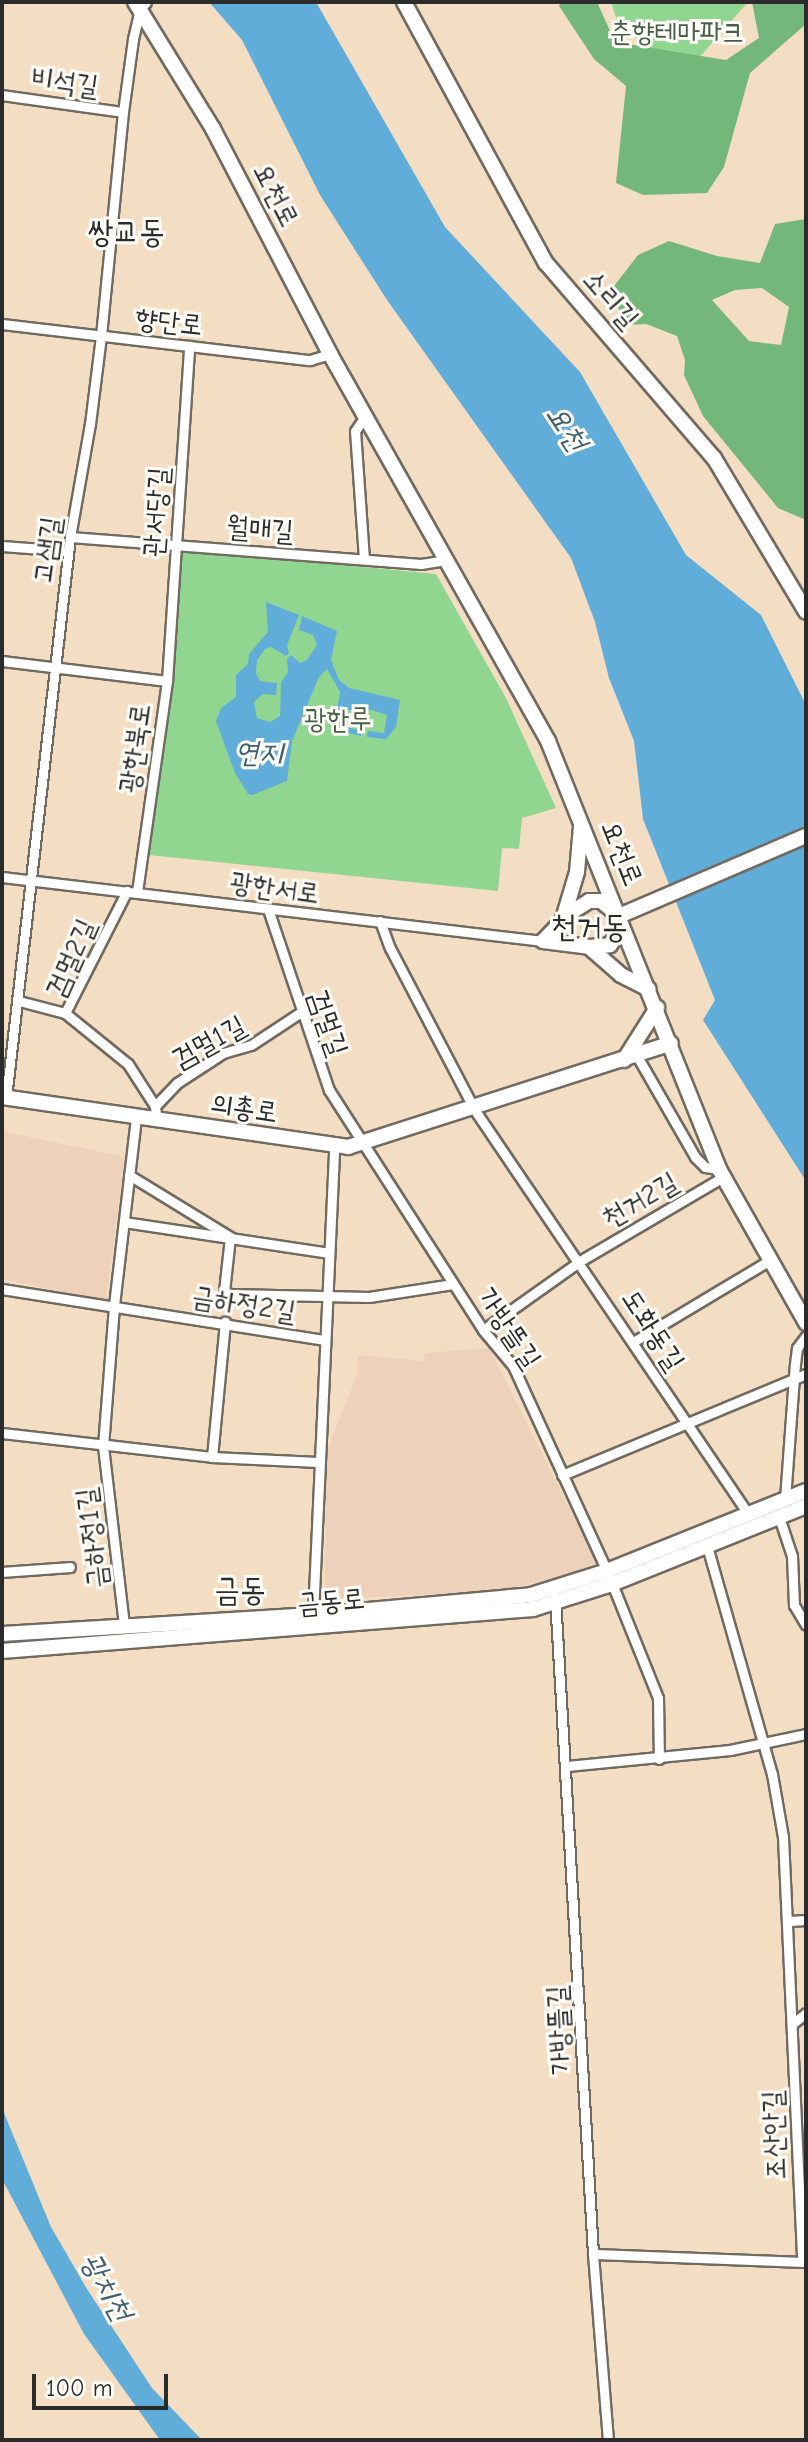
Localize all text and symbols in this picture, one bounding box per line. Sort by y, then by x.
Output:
park label: 춘향테마파크 [609,15,745,49]
street label: 비석길 [29,61,101,103]
street label: 요천로 [246,157,306,233]
district label: 쌍교동 [87,213,165,251]
street label: 소리길 [576,262,646,336]
street label: 향단로 [134,302,204,342]
water label: 요천 [538,398,594,458]
street label: 관서당길 [136,466,176,558]
street label: 월매길 [225,510,295,548]
street label: 고샘길 [26,514,68,586]
street label: 광한북로 [112,701,158,795]
park label: 광한루 [304,702,372,736]
water label: 연지 [235,735,283,771]
street label: 요천로 [594,815,650,891]
street label: 광한서로 [228,865,322,911]
district label: 천거동 [550,908,628,946]
street label: 검멀2길 [39,914,103,1002]
street label: 검멀길 [301,986,355,1060]
street label: 검멀1길 [166,1008,252,1076]
street label: 의총로 [208,1087,280,1129]
street label: 천거2길 [596,1165,684,1235]
street label: 금하정2길 [190,1279,298,1329]
street label: 가방뜰길 [470,1281,548,1375]
street label: 도화동길 [614,1283,692,1377]
street label: 금하정1길 [69,1486,115,1590]
district label: 금동 [214,1571,266,1609]
street label: 금동로 [296,1581,366,1621]
street label: 가방뜰길 [540,1984,578,2076]
street label: 조산안길 [756,2089,792,2181]
water label: 광치천 [73,2247,139,2327]
scale bar [36,2358,172,2408]
text: 100 m [46,2374,113,2402]

